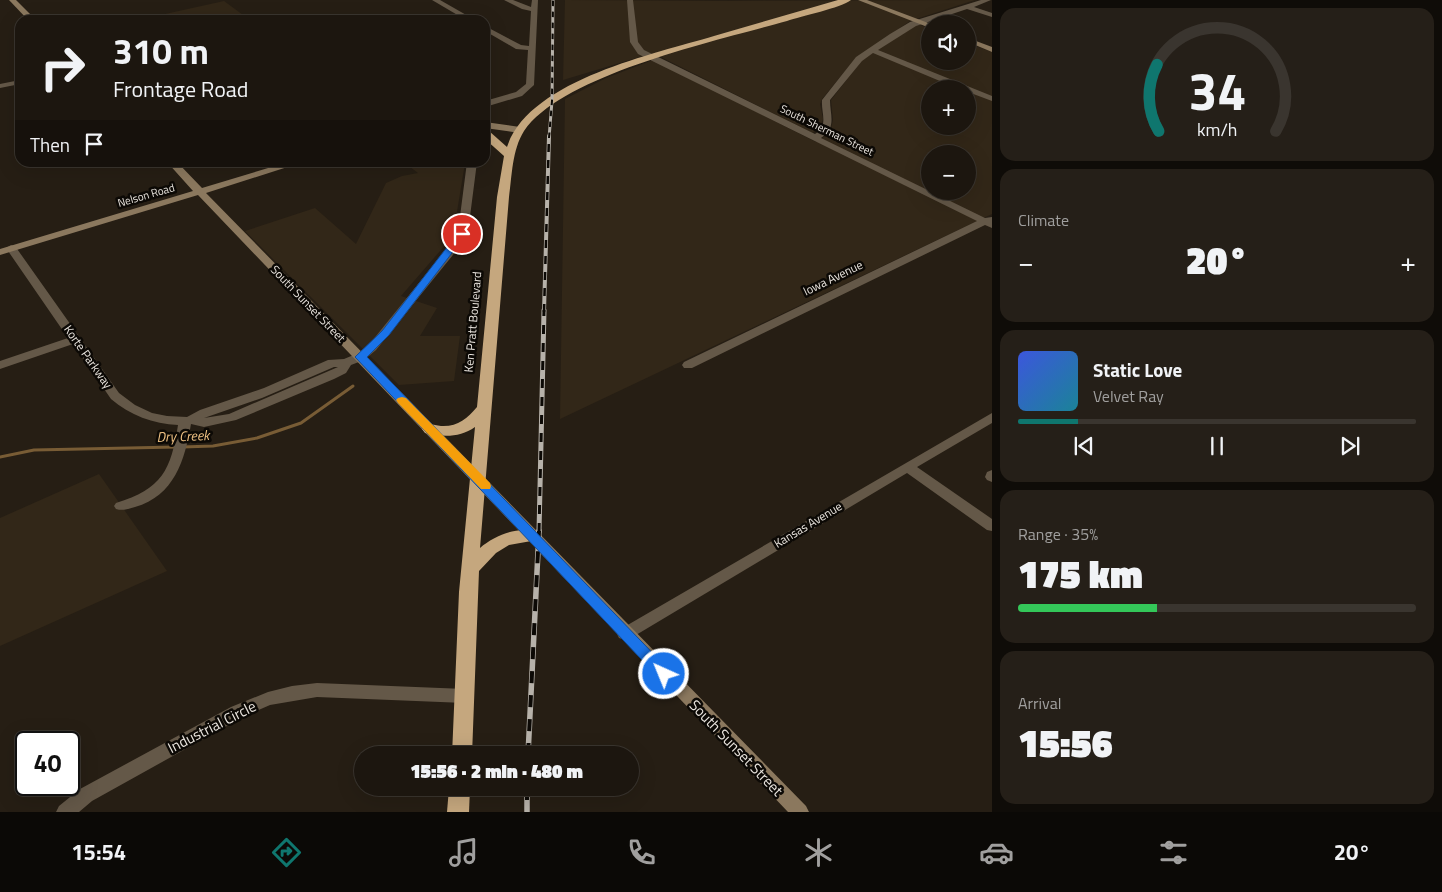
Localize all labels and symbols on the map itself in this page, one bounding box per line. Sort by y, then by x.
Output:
street label: South Sherman Street [777,100,877,160]
street label: Nelson Road [116,179,177,211]
pin [441,213,483,255]
street label: Iowa Avenue [800,255,866,300]
street label: South Sunset Street [266,261,351,347]
street label: Ken Pratt Boulevard [459,271,486,373]
street label: Korte Parkway [59,321,117,393]
water label: Dry Creek [156,424,212,447]
street label: Kansas Avenue [770,497,845,552]
position arrow [637,647,689,699]
street label: Industrial Circle [163,694,260,759]
street label: South Sunset Street [684,694,789,802]
speed limit sign: 40 [15,731,80,796]

